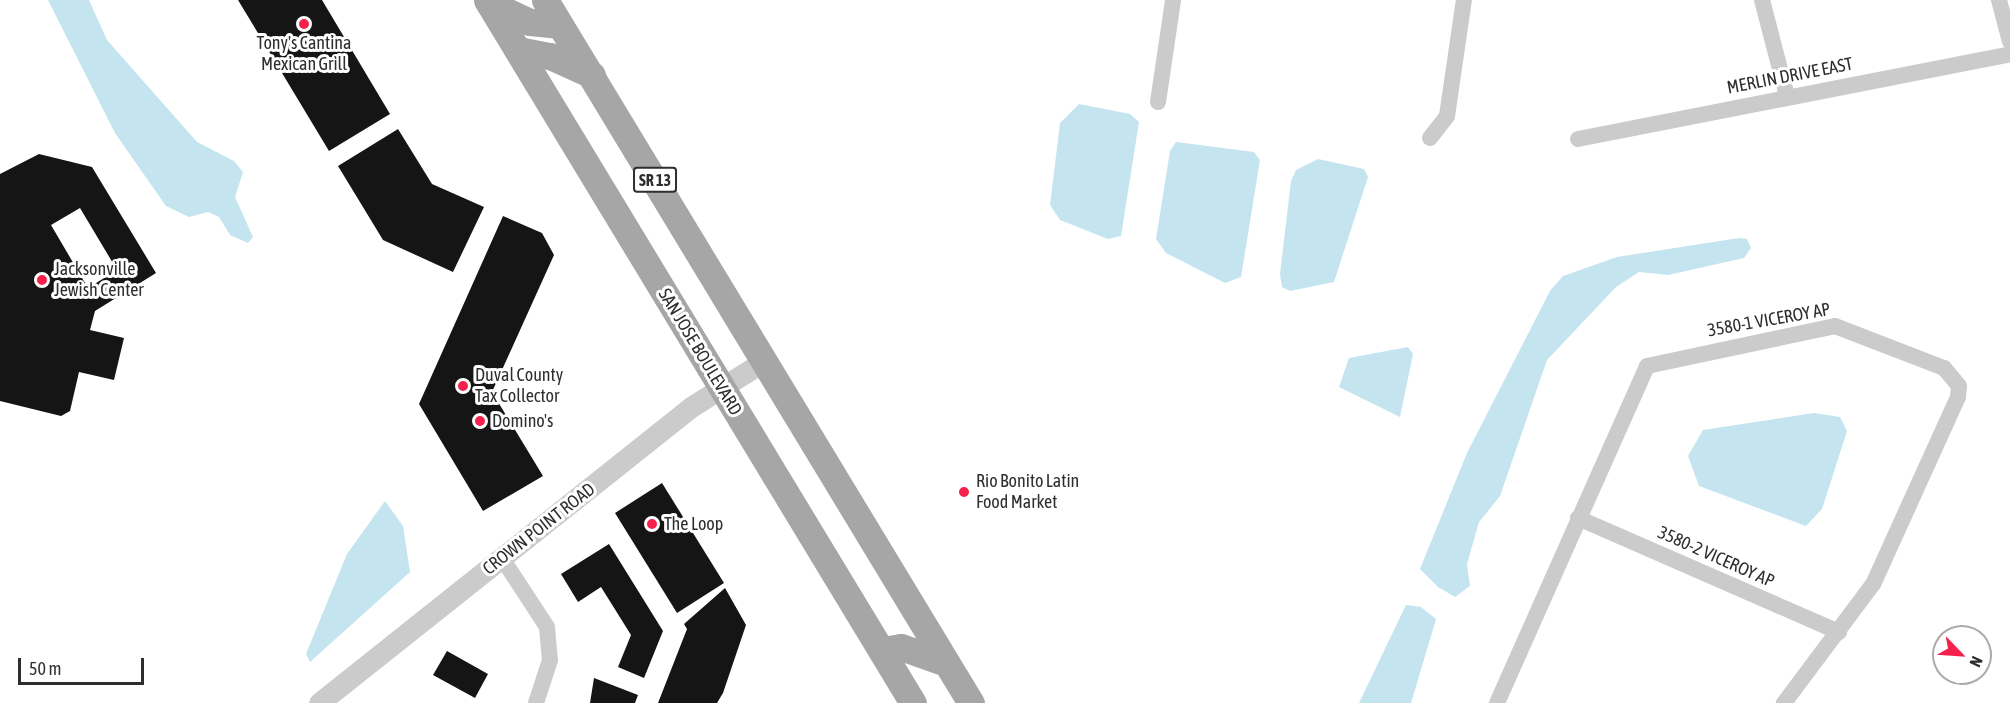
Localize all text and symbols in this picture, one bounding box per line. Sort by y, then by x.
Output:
marker: Tony's Cantina Mexican Grill [297,17,311,31]
place label: Tony's Cantina Mexican Grill [257,33,351,76]
street label: MERLIN DRIVE EAST [1725,53,1855,99]
road number: SR 13 [632,167,678,193]
place label: Jacksonville Jewish Center [54,259,144,302]
marker: Jacksonville Jewish Center [35,273,49,287]
street label: SAN JOSE BOULEVARD [654,285,746,419]
street label: 3580-1 VICEROY AP [1706,299,1832,341]
place label: Duval County Tax Collector [475,365,563,407]
marker: Duval County Tax Collector [456,379,470,393]
place label: Domino's [492,410,553,432]
marker: Domino's [473,414,487,428]
place label: Rio Bonito Latin Food Market [976,471,1079,514]
street label: CROWN POINT ROAD [479,478,599,580]
marker: Rio Bonito Latin Food Market [957,485,971,499]
place label: The Loop [664,513,723,535]
marker: The Loop [645,517,659,531]
street label: 3580-2 VICEROY AP [1654,522,1778,592]
north arrow [1932,625,1992,685]
scale bar [21,646,147,684]
text: N [1966,654,1987,670]
text: 50 m [29,658,61,679]

